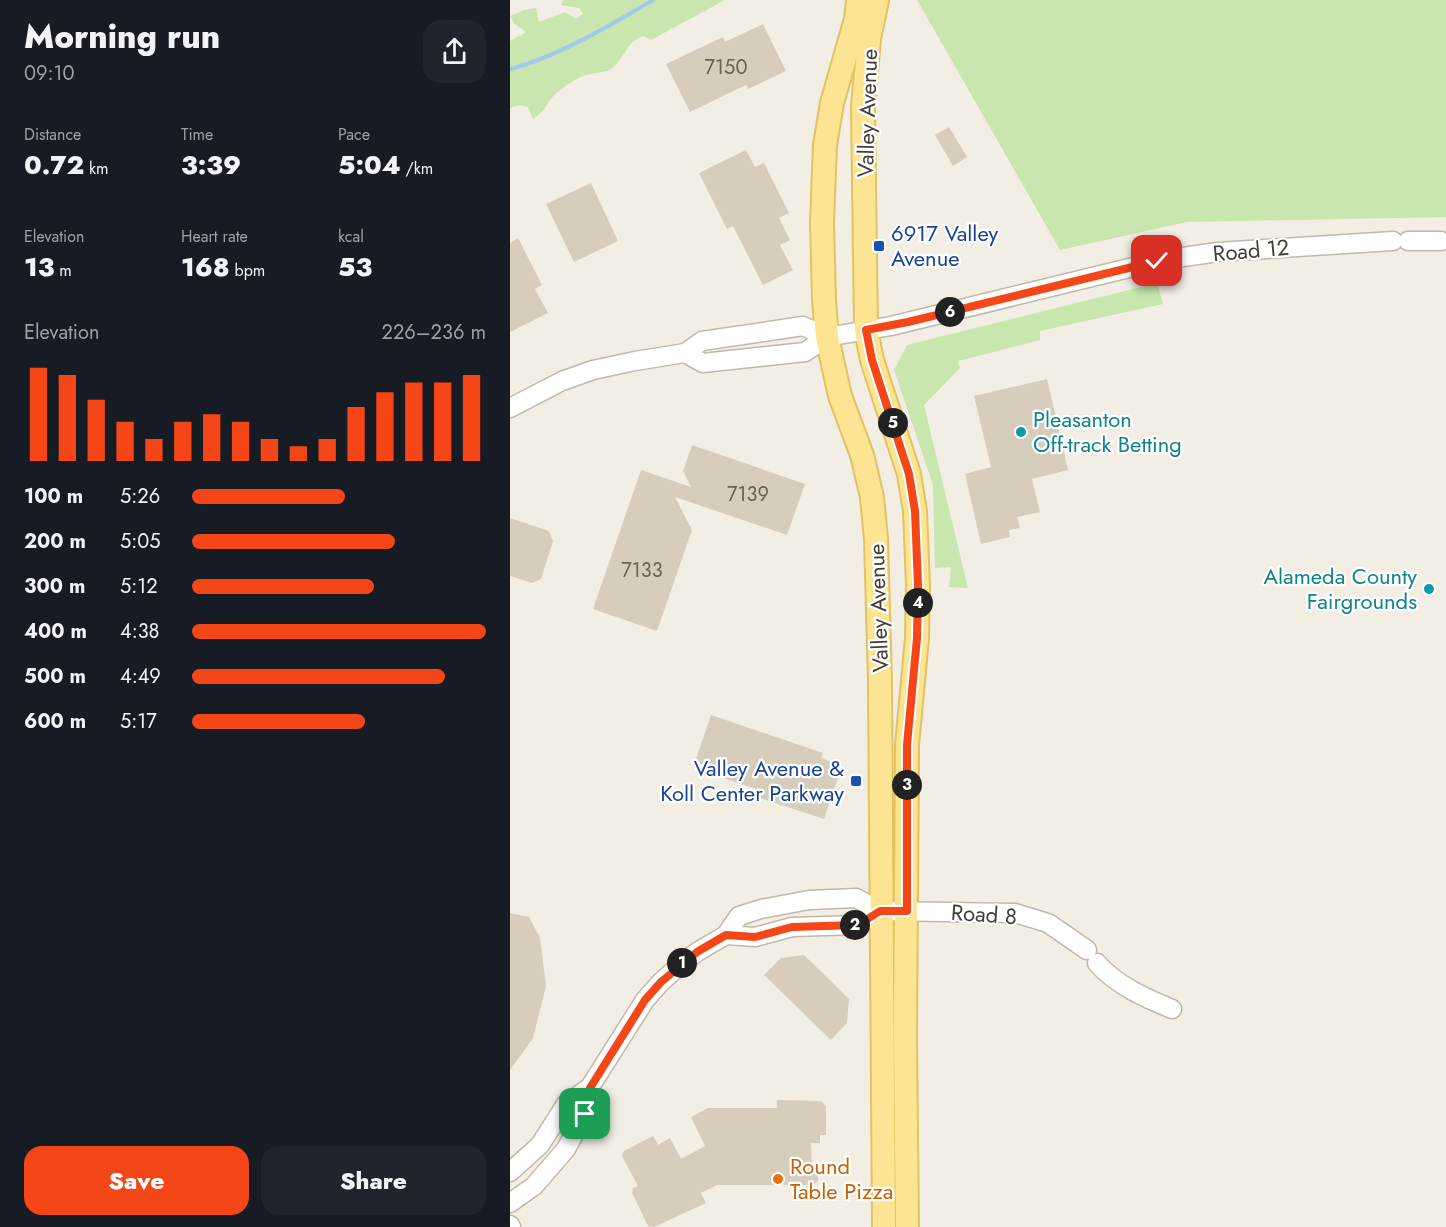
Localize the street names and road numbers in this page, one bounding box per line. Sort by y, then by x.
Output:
street label: Valley Avenue [849,48,885,178]
street label: Road 12 [1212,231,1290,269]
street label: Valley Avenue [860,543,896,673]
street label: Road 8 [950,896,1018,932]

